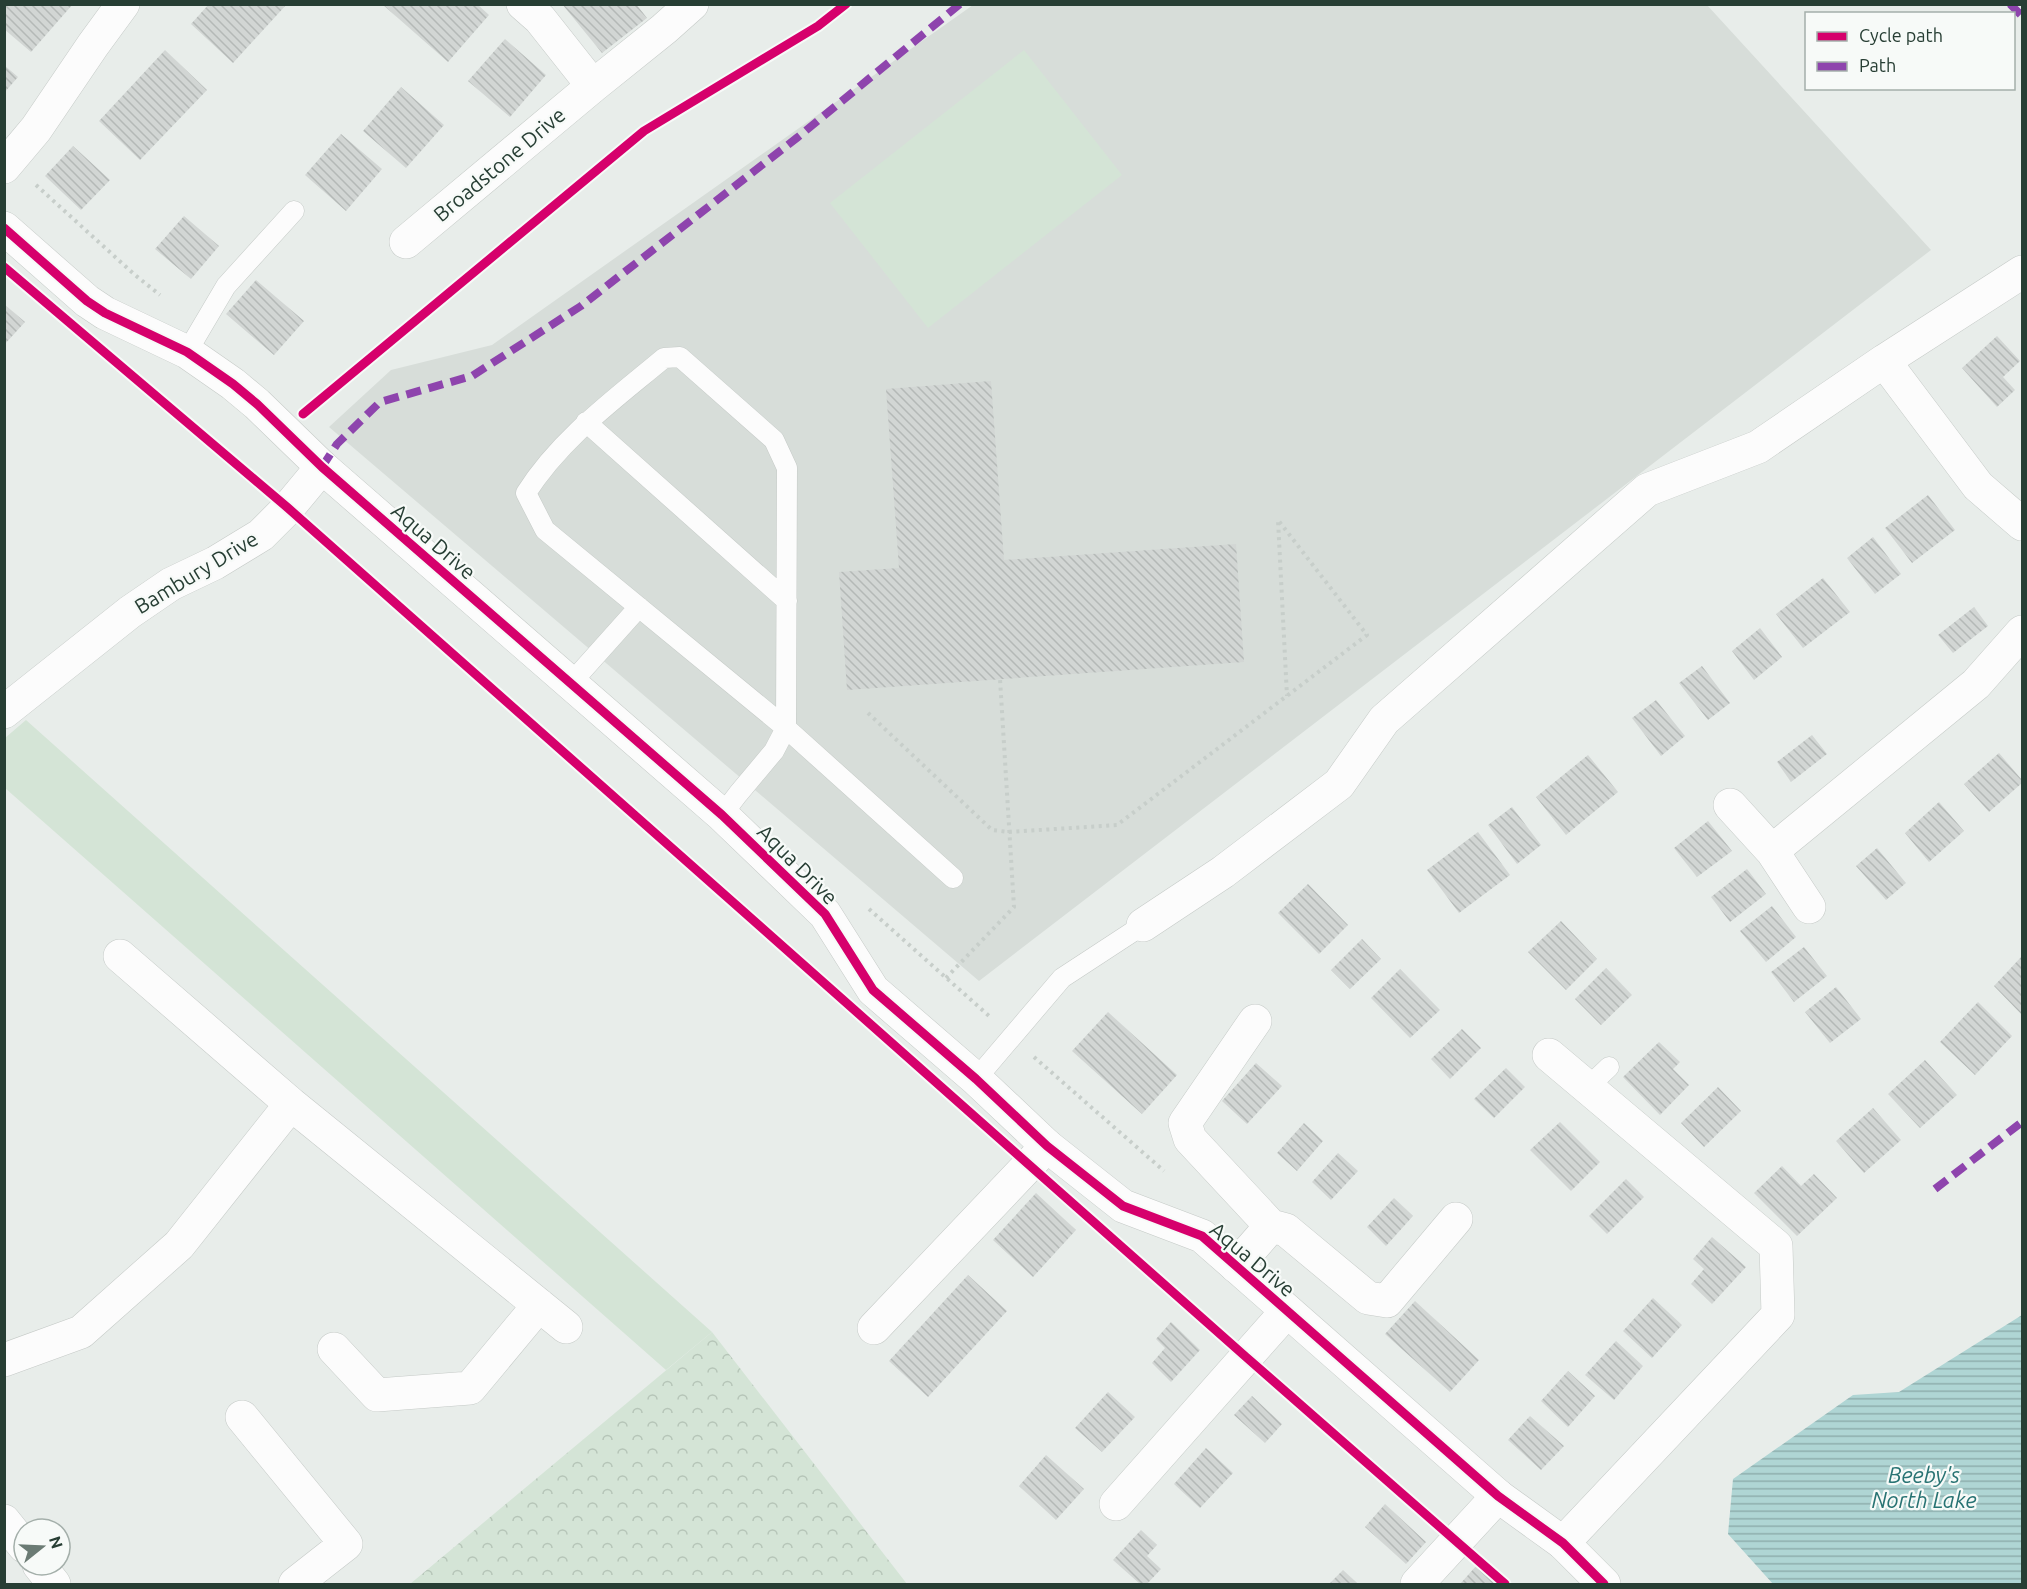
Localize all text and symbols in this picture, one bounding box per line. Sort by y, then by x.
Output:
legend [1805,12,2015,90]
text: Cycle path [1859,25,1943,45]
text: Path [1859,55,1896,75]
street label: Broadstone Drive [428,102,570,226]
street label: Aqua Drive [387,498,481,584]
street label: Bambury Drive [130,526,262,618]
street label: Aqua Drive [753,819,843,909]
street label: Aqua Drive [1206,1217,1300,1301]
water label: Beeby's North Lake [1871,1462,1977,1512]
north arrow [12,1517,72,1577]
text: N [46,1534,67,1551]

